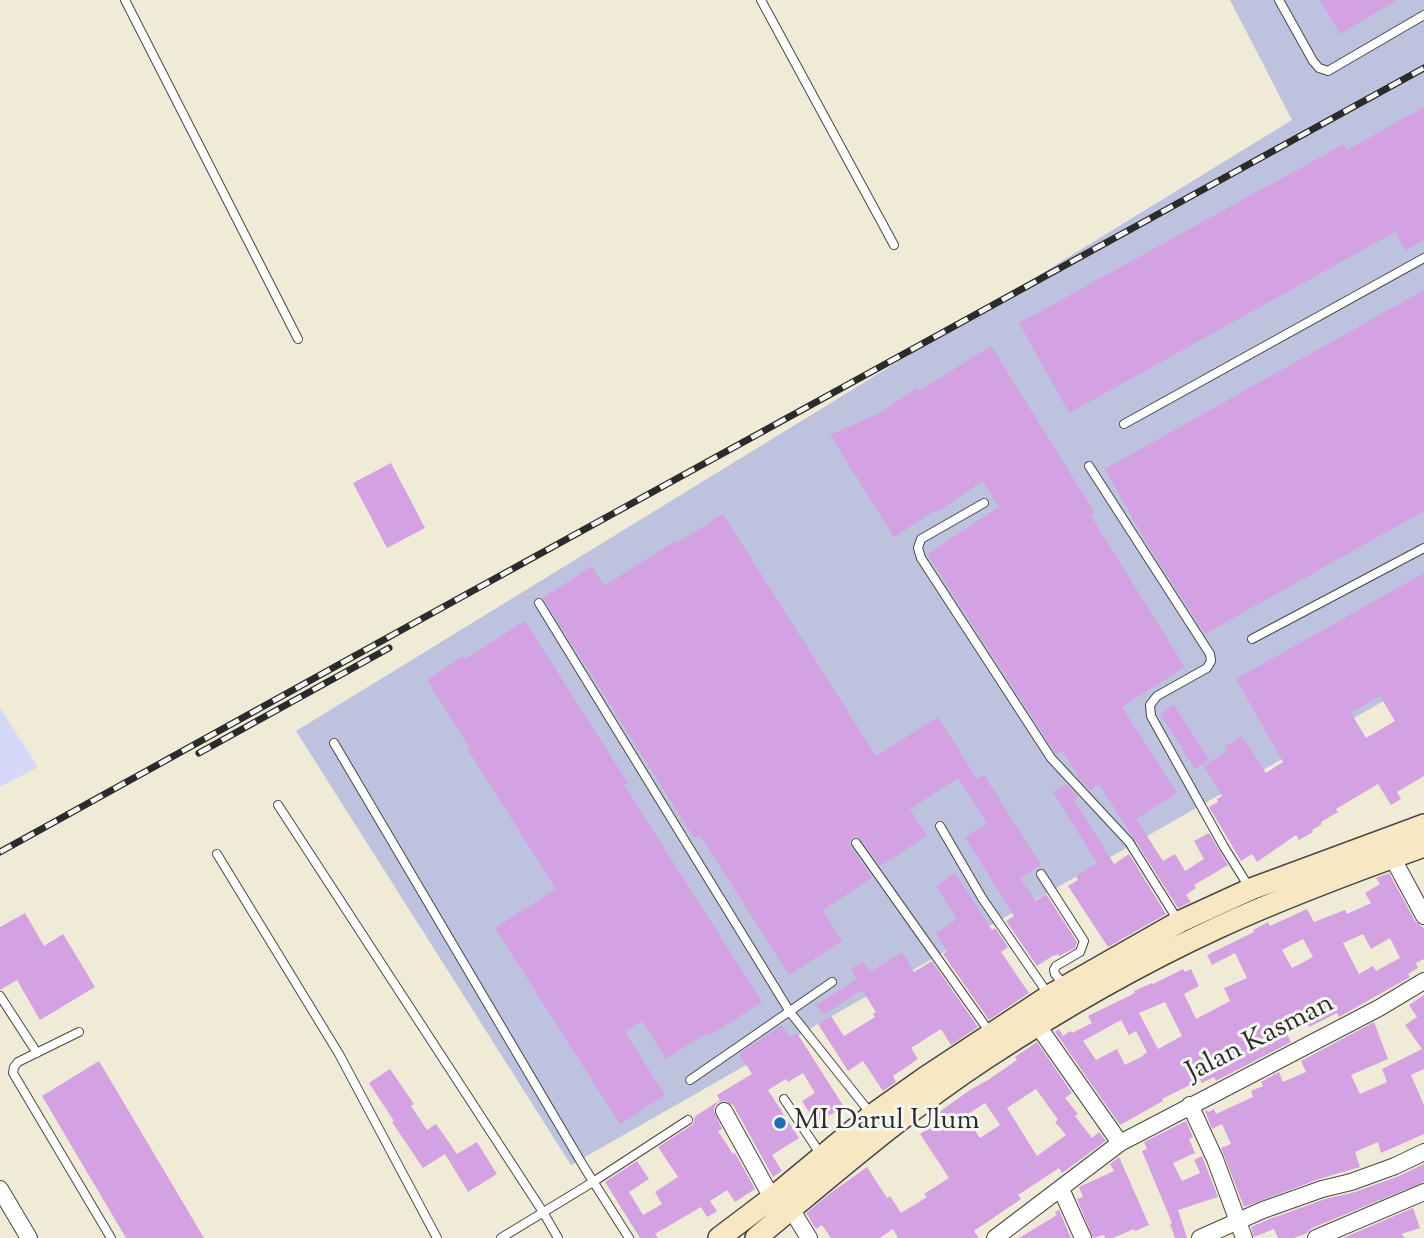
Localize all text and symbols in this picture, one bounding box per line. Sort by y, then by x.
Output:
street label: Jalan Kasman [1182,988,1340,1092]
place label: MI Darul Ulum [794,1106,980,1140]
marker: MI Darul Ulum [772,1115,788,1131]

